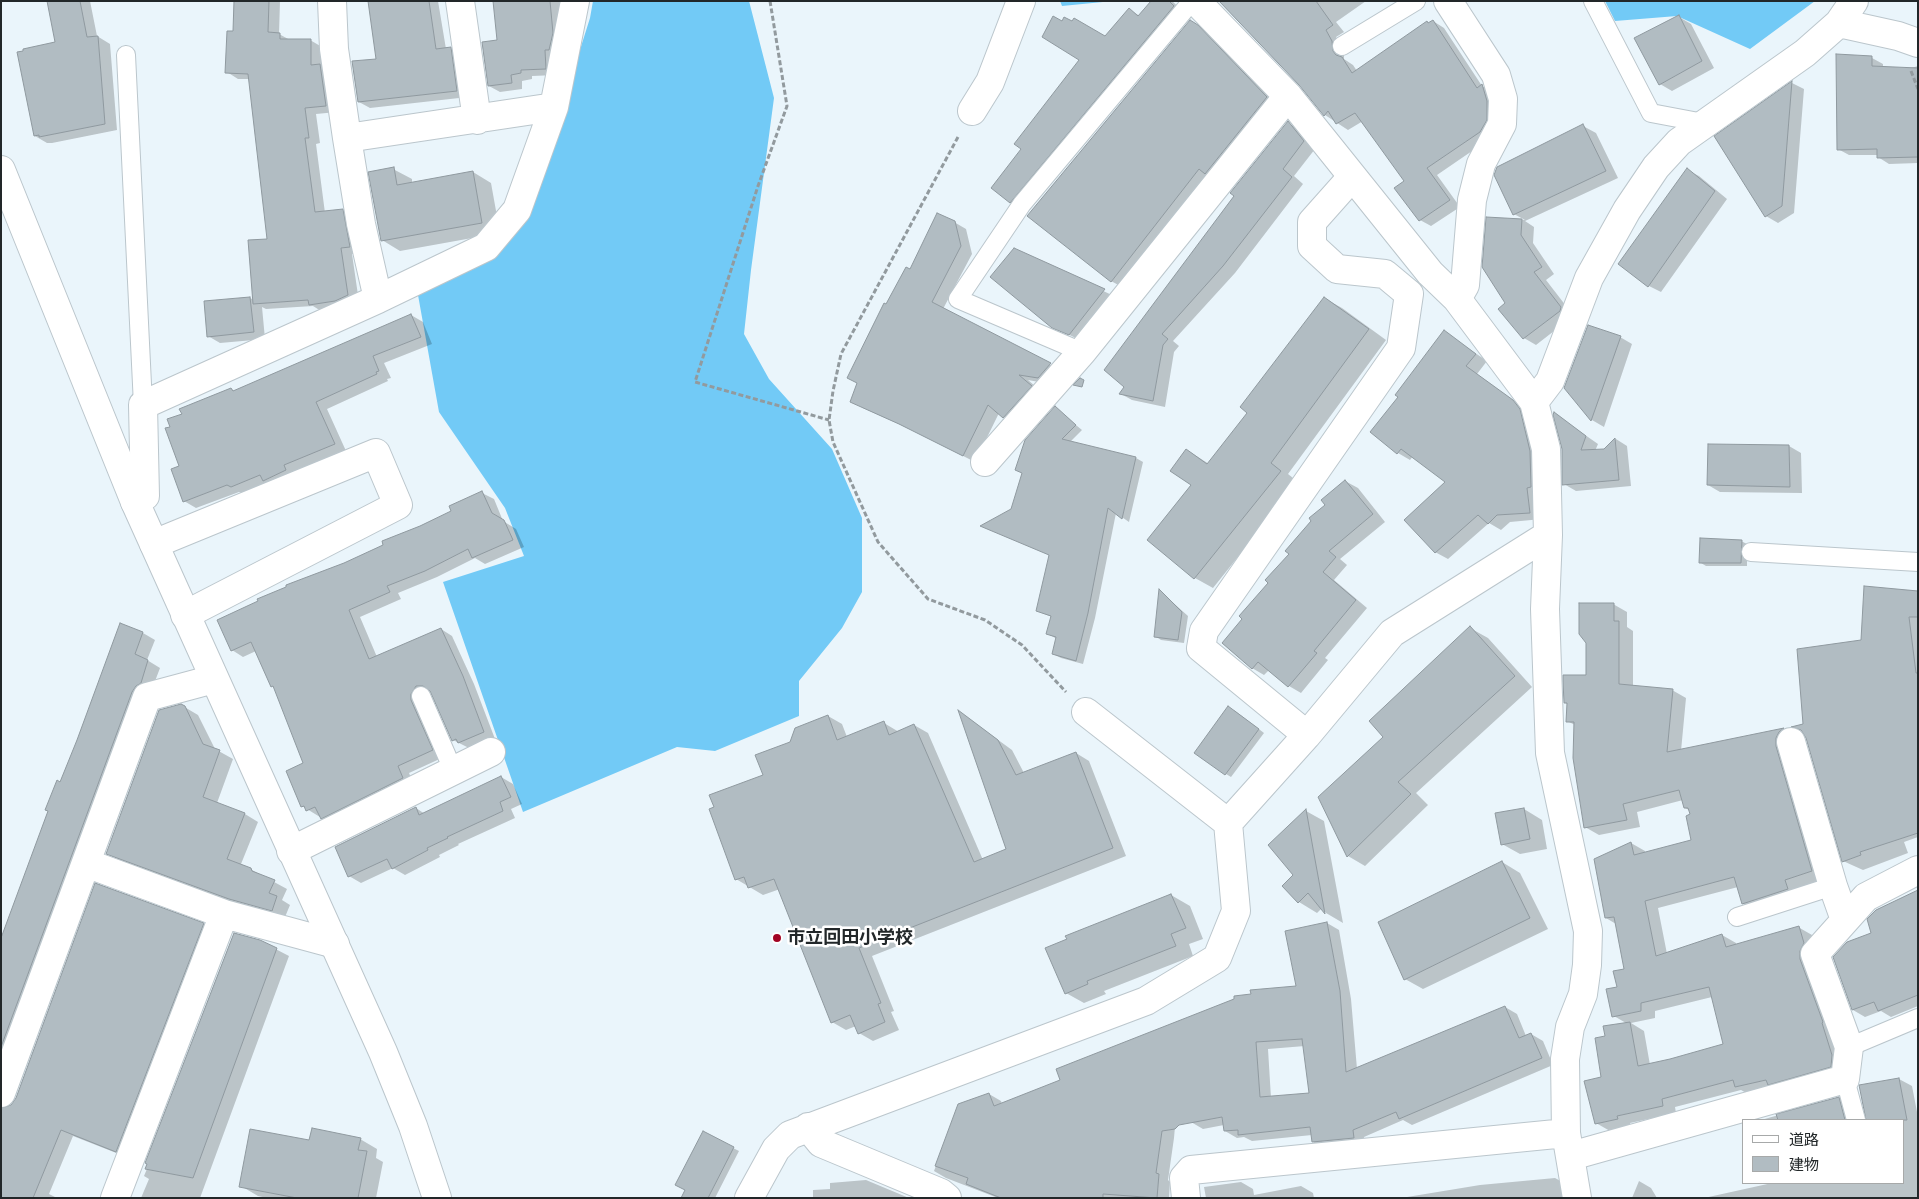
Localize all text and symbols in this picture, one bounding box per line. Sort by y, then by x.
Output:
place label: 市立回田小学校 [787,927,913,949]
marker: 市立回田小学校 [771,932,783,944]
legend [1742,1119,1904,1184]
text: 道路 [1789,1131,1819,1149]
text: 建物 [1789,1156,1819,1174]

